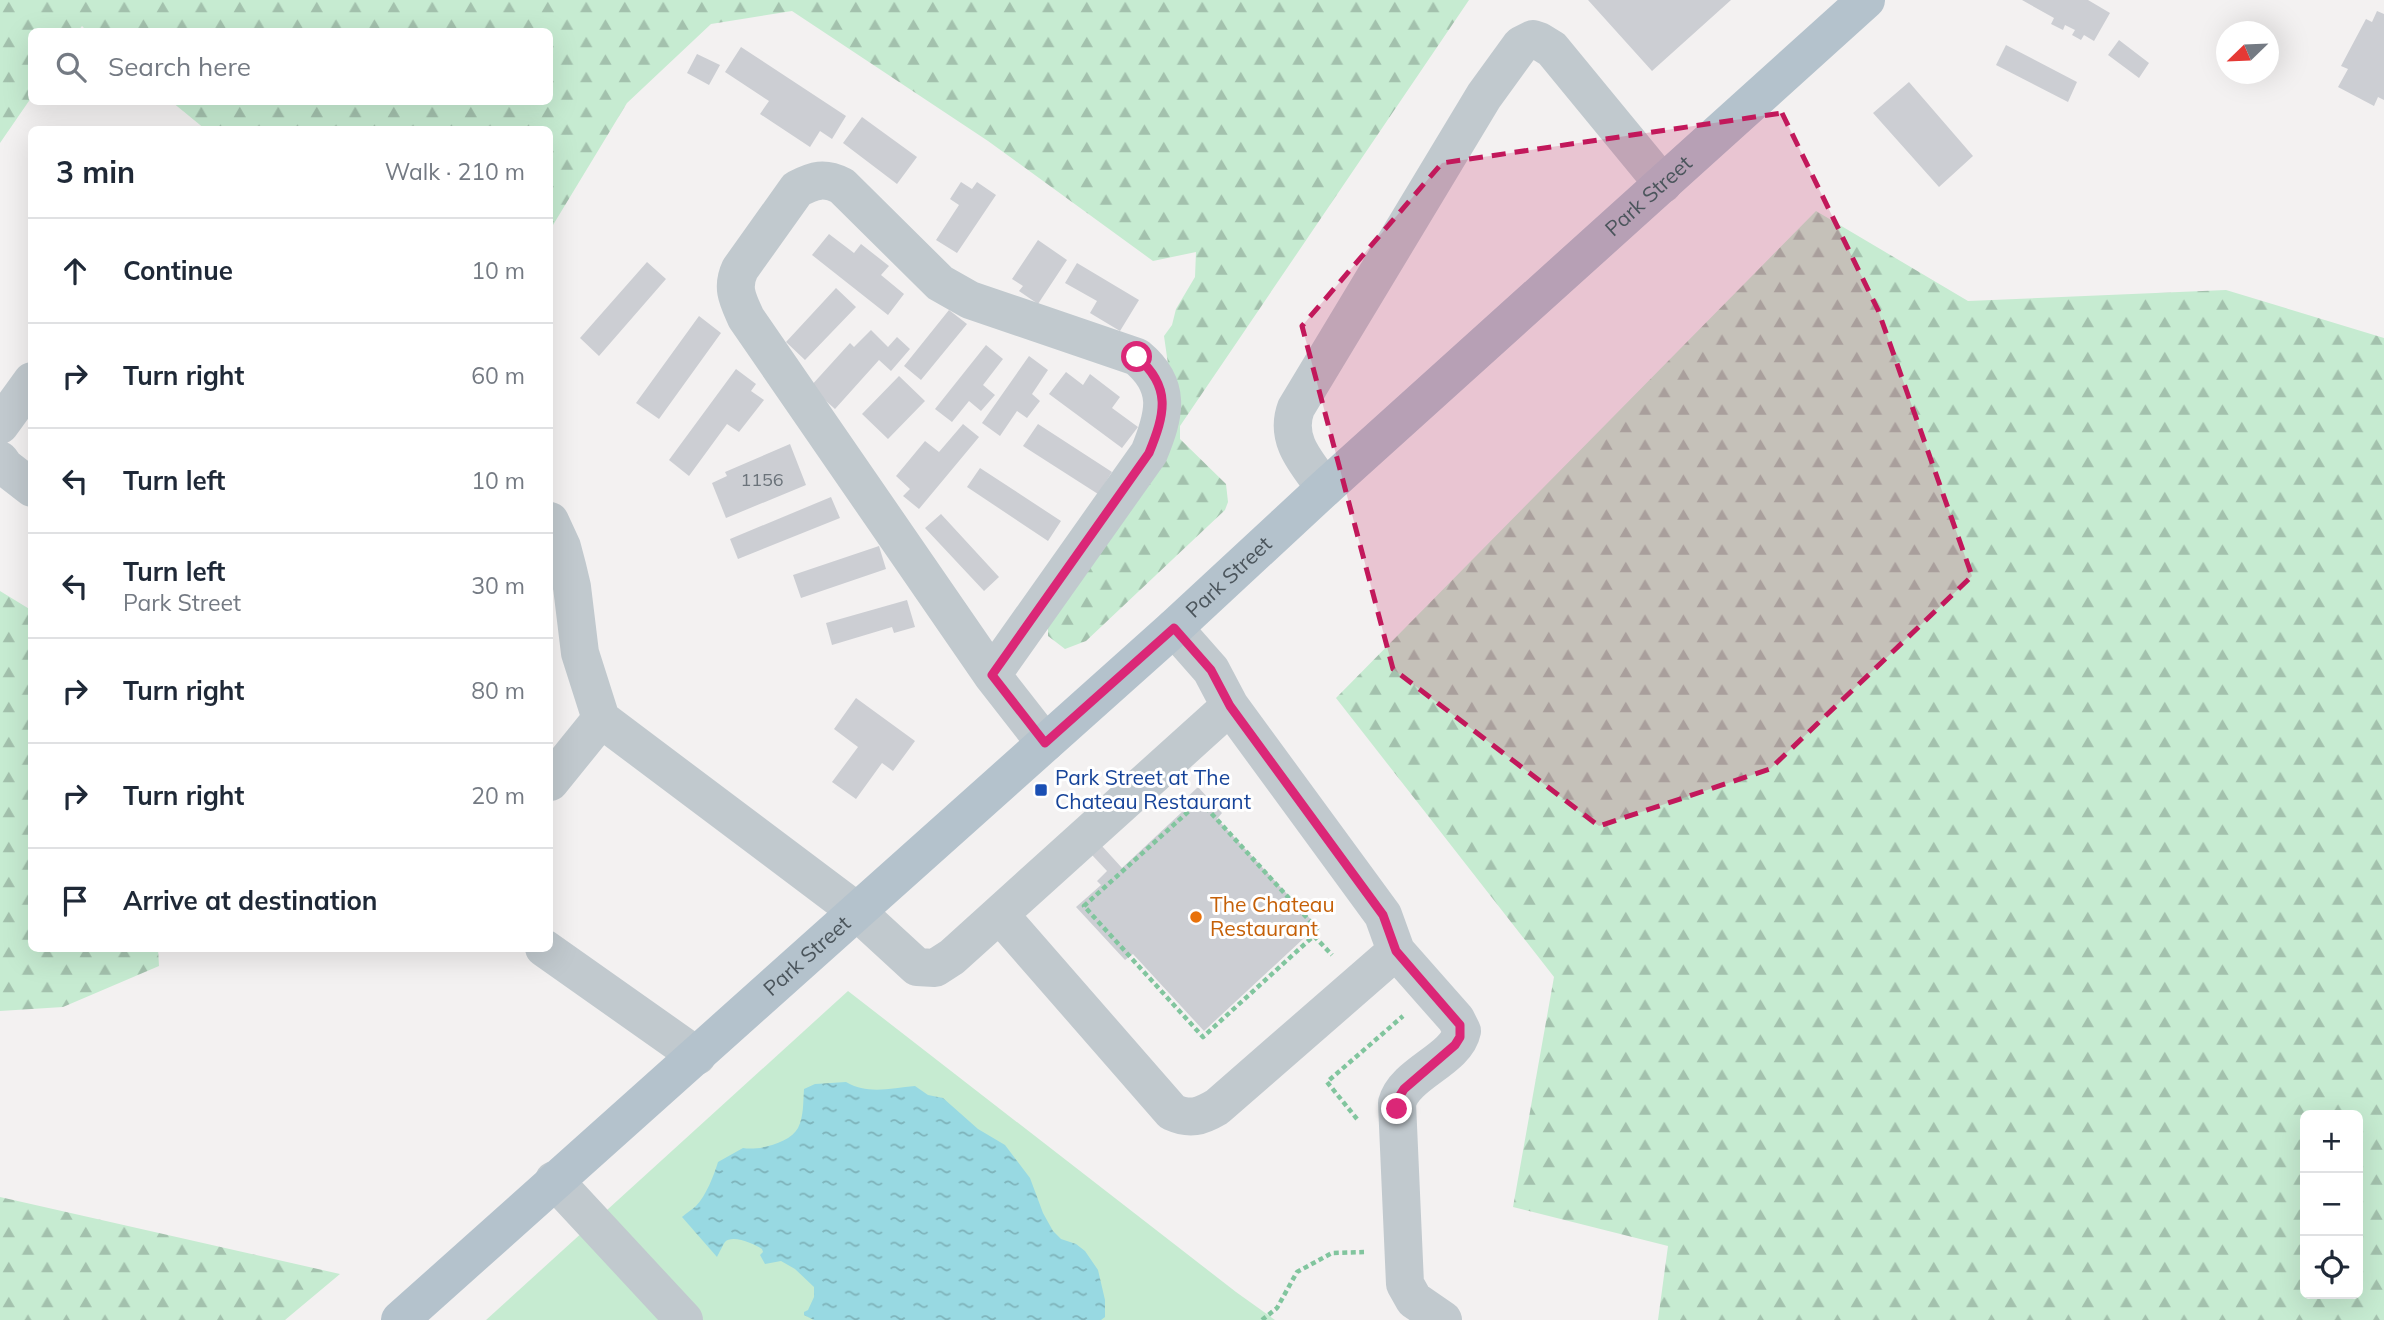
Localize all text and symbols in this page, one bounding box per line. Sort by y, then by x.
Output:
north arrow [2216,21,2279,84]
search box [28,28,553,105]
icon: search [52,48,90,86]
text: Search here [108,50,251,83]
street label: Park Street [1599,150,1697,241]
text: 3 min [56,153,135,191]
text: Walk · 210 m [385,157,525,186]
icon: ahead [56,252,94,290]
text: Continue [123,254,233,287]
text: 10 m [471,256,525,285]
route start [1121,341,1152,372]
icon: right [56,357,94,395]
text: Turn right [123,359,244,392]
text: 60 m [471,361,525,390]
icon: left [56,462,94,500]
text: Turn left [123,464,225,497]
text: 10 m [471,466,525,495]
house number: 1156 [740,468,784,491]
street label: Park Street [1180,530,1277,623]
text: Turn left [123,555,225,588]
icon: left [56,567,94,605]
text: 30 m [471,571,525,600]
text: Park Street [123,588,241,617]
icon: right [56,672,94,710]
text: Turn right [123,674,244,707]
text: 80 m [471,676,525,705]
place label: Park Street at The Chateau Restaurant [1055,764,1251,814]
icon: right [56,777,94,815]
text: Turn right [123,779,244,812]
text: 20 m [471,781,525,810]
marker: Park Street at The Chateau Restaurant [1033,782,1049,798]
icon: arrive [56,882,94,920]
text: Arrive at destination [123,884,378,917]
place label: The Chateau Restaurant [1210,891,1335,941]
marker: The Chateau Restaurant [1188,909,1204,925]
street label: Park Street [758,910,855,1001]
route end [1381,1093,1412,1124]
map controls [2300,1110,2363,1299]
button: + [2300,1110,2363,1173]
button: − [2300,1173,2363,1236]
button: locate [2300,1236,2363,1299]

